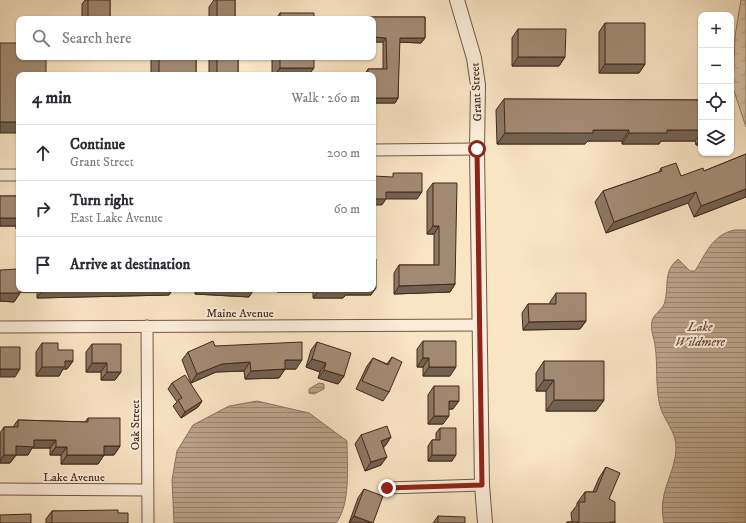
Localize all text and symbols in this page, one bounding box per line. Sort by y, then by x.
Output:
map controls [698,12,734,156]
button: + [698,12,734,48]
search box [16,16,376,60]
icon: search [30,27,52,49]
text: Search here [62,29,131,48]
button: − [698,48,734,84]
street label: Grant Street [467,62,486,122]
button: locate [698,84,734,120]
text: 4 min [32,87,71,109]
text: Walk · 260 m [292,90,360,106]
button: layers [698,120,734,156]
text: Continue [70,135,125,154]
route start [468,140,486,158]
icon: ahead [32,142,54,164]
text: 200 m [327,145,360,161]
text: Grant Street [70,154,134,170]
text: Turn right [70,191,133,210]
icon: right [32,198,54,220]
text: 60 m [334,201,360,217]
text: East Lake Avenue [70,210,163,226]
icon: arrive [32,254,54,276]
text: Arrive at destination [70,255,190,274]
street label: Maine Avenue [206,306,274,321]
water label: Lake Wildmere [675,319,726,350]
street label: Oak Street [128,400,143,450]
street label: Lake Avenue [43,470,105,485]
route end [378,479,396,497]

